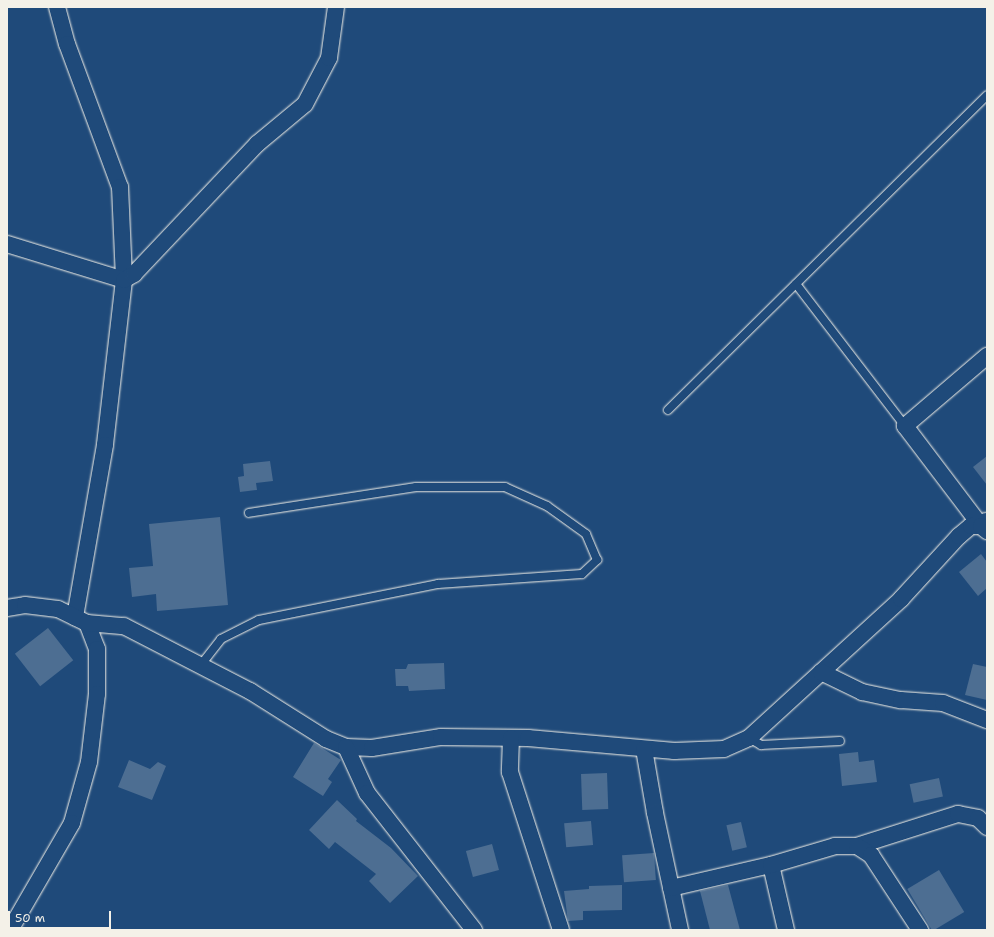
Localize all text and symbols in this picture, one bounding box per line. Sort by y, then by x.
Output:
scale bar [10,903,113,929]
text: 50 m [15,910,45,926]

